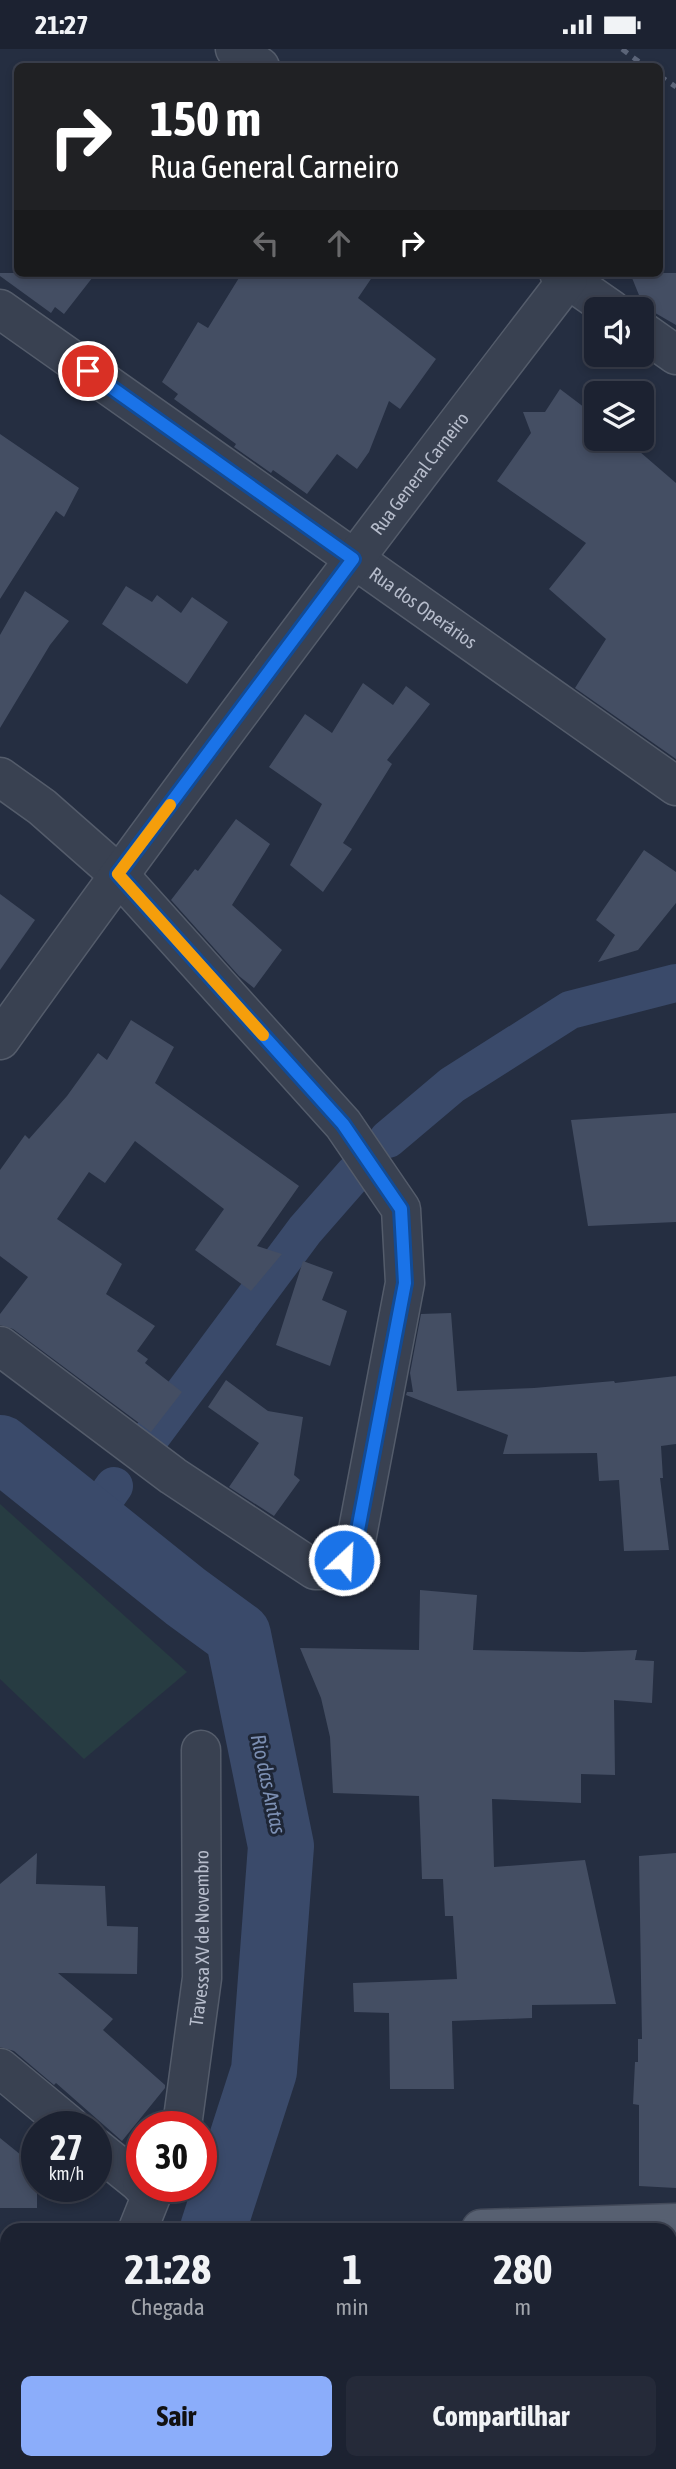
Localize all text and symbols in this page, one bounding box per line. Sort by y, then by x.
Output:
text: 21:27 [35,10,89,40]
text: 150 m [150,90,261,146]
icon: right [35,91,126,182]
text: Rua General Carneiro [150,148,399,185]
icon: left [247,224,285,262]
icon: ahead [320,224,358,262]
icon: right [393,224,431,262]
map controls [584,297,654,451]
button: sound [584,297,654,367]
pin [58,341,118,401]
icon: arrive [69,352,107,390]
button: layers [584,381,654,451]
street label: Rua General Carneiro [366,408,473,539]
street label: Rua dos Operários [365,562,481,653]
position arrow [307,1523,381,1597]
water label: Rio das Antas [247,1732,291,1836]
street label: Travessa XV de Novembro [185,1850,213,2028]
speed limit sign: 30 [126,2111,217,2202]
text: 27 [50,2127,83,2167]
text: km/h [49,2163,84,2184]
text: 21:28 [125,2245,211,2293]
text: 1 [342,2245,362,2293]
text: 280 [493,2245,552,2293]
text: Chegada [131,2294,205,2320]
text: min [336,2294,369,2320]
text: m [515,2294,531,2320]
button: Sair [21,2376,332,2456]
button: Compartilhar [346,2376,656,2456]

